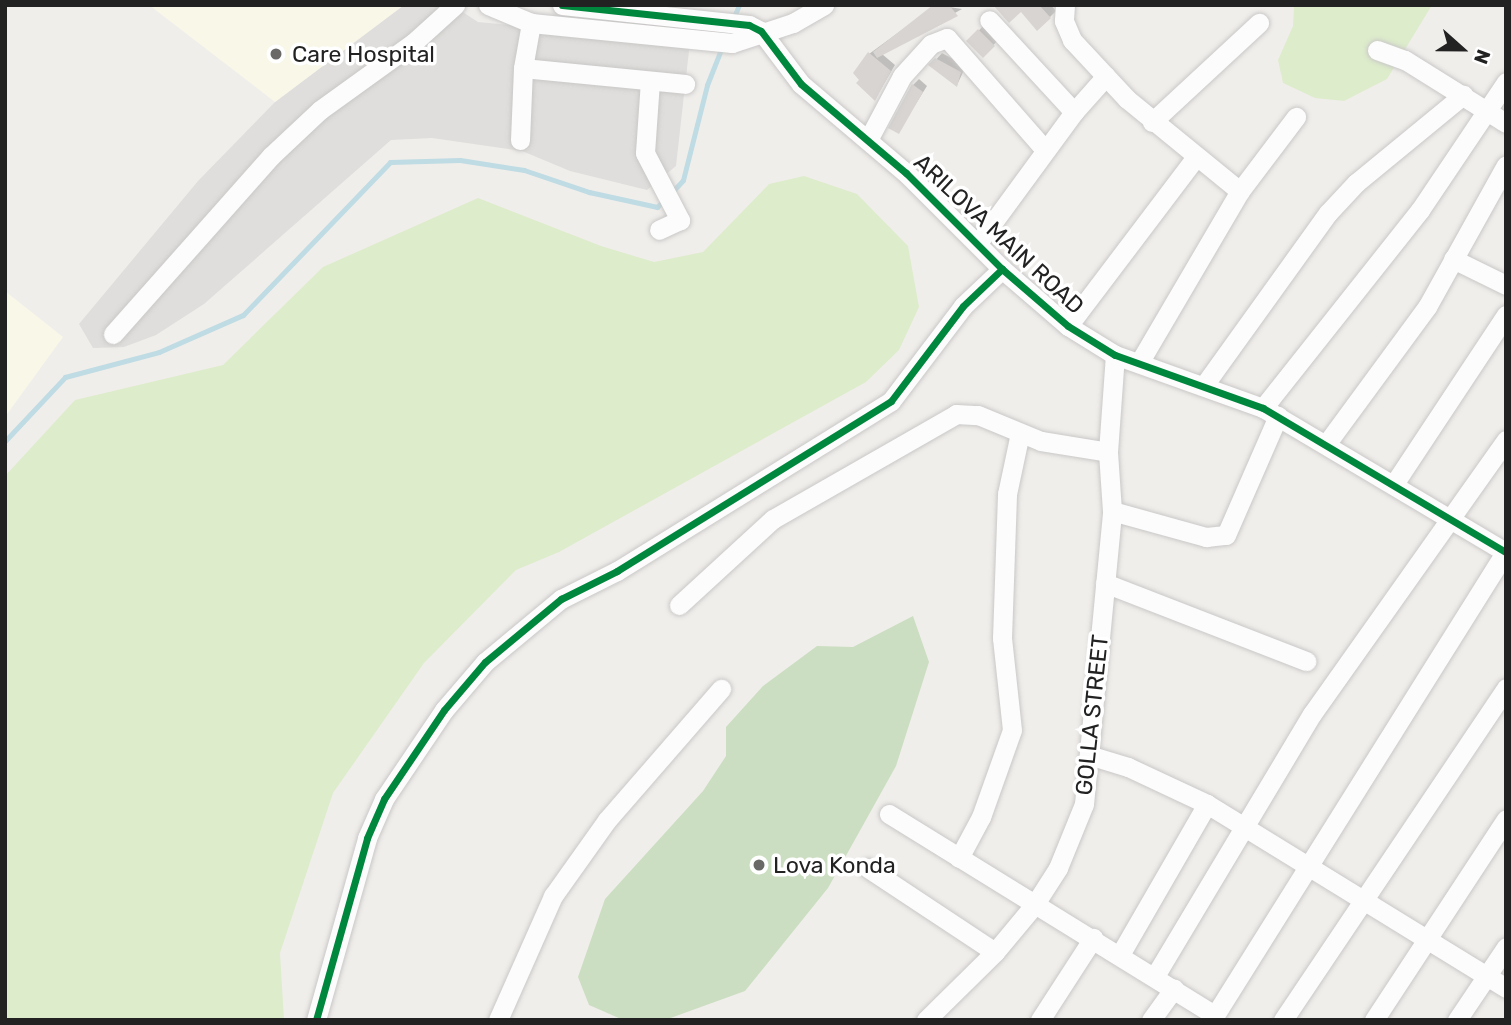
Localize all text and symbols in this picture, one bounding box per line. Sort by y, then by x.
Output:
north arrow [1427,14,1497,84]
place label: Care Hospital [292,40,435,68]
marker: Care Hospital [266,44,286,64]
text: N [1469,46,1495,67]
street label: ARILOVA MAIN ROAD [908,148,1090,320]
street label: GOLLA STREET [1070,633,1114,797]
place label: Lova Konda [773,851,896,879]
marker: Lova Konda [751,857,767,873]

